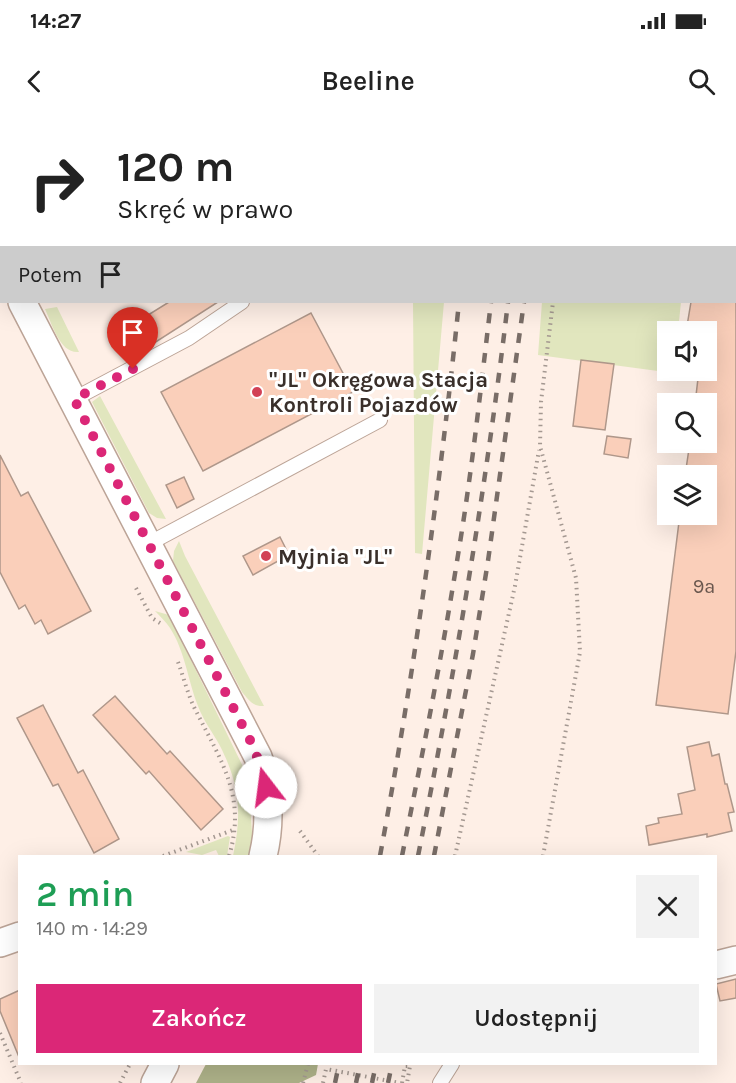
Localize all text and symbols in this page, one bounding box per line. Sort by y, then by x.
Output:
text: 14:27 [30,8,81,34]
icon: back [18,65,51,98]
text: Beeline [321,65,415,97]
icon: search [685,65,718,98]
text: 120 m [117,142,234,192]
icon: right [18,144,96,222]
text: Skręć w prawo [117,193,293,225]
icon: arrive [94,258,127,291]
text: Potem [18,262,82,288]
pin [107,307,158,369]
icon: arrive [116,316,149,349]
map controls [657,321,717,525]
button: sound [657,321,717,381]
place label: "JL" Okręgowa Stacja Kontroli Pojazdów [269,367,488,418]
marker: "JL" Okręgowa Stacja Kontroli Pojazdów [250,385,264,399]
button: search [657,393,717,453]
button: layers [657,465,717,525]
place label: Myjnia "JL" [278,544,393,570]
marker: Myjnia "JL" [259,549,273,563]
house number: 9a [693,575,715,598]
position arrow [234,755,298,819]
text: 2 min [36,873,134,915]
button: close [636,875,699,938]
text: 140 m · 14:29 [36,917,148,940]
button: Zakończ [36,984,362,1053]
button: Udostępnij [374,984,699,1053]

